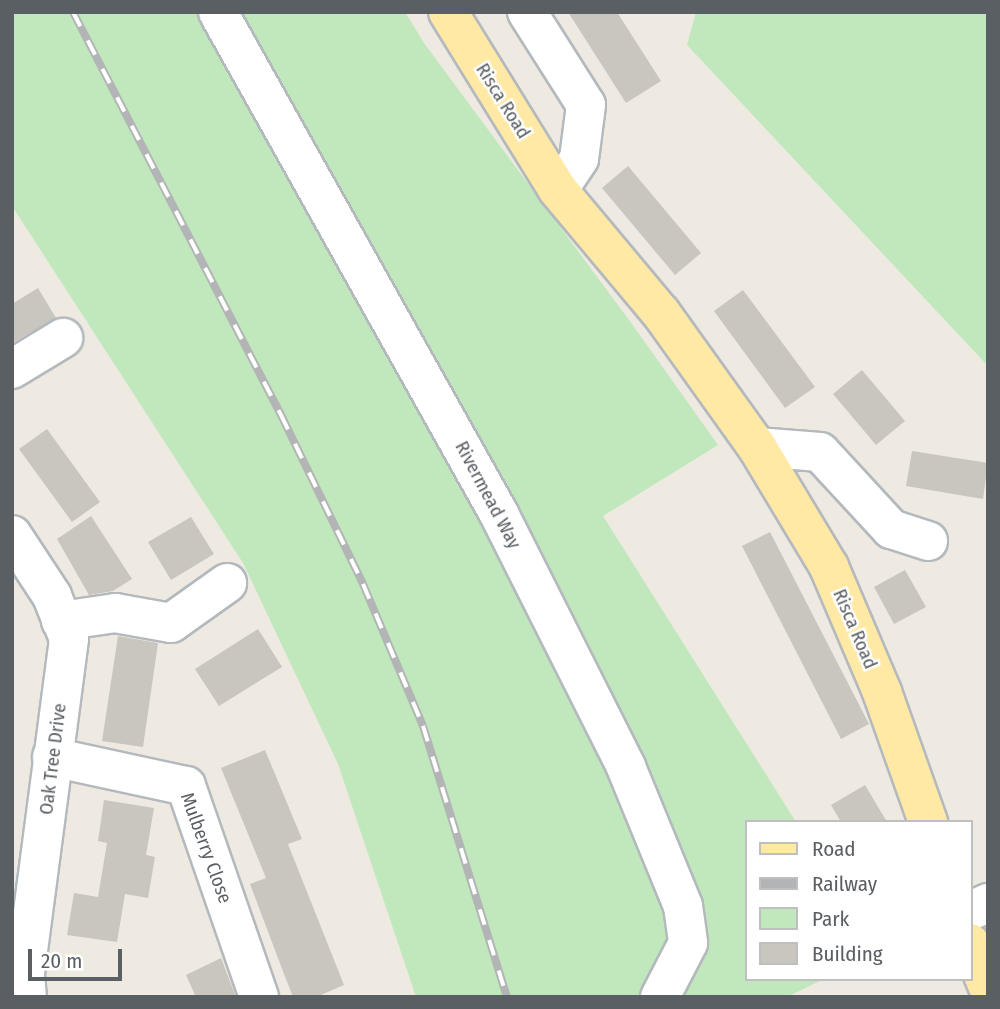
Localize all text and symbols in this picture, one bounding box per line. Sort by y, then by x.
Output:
street label: Risca Road [471,59,535,143]
street label: Rivermead Way [450,437,526,553]
street label: Risca Road [828,586,882,672]
street label: Oak Tree Drive [35,702,71,816]
street label: Mulberry Close [175,790,237,906]
legend [744,820,972,981]
text: Road [812,836,856,862]
text: Railway [812,871,877,897]
text: Park [812,906,849,932]
scale bar [32,936,126,980]
text: Building [812,941,883,967]
text: 20 m [41,948,82,974]

